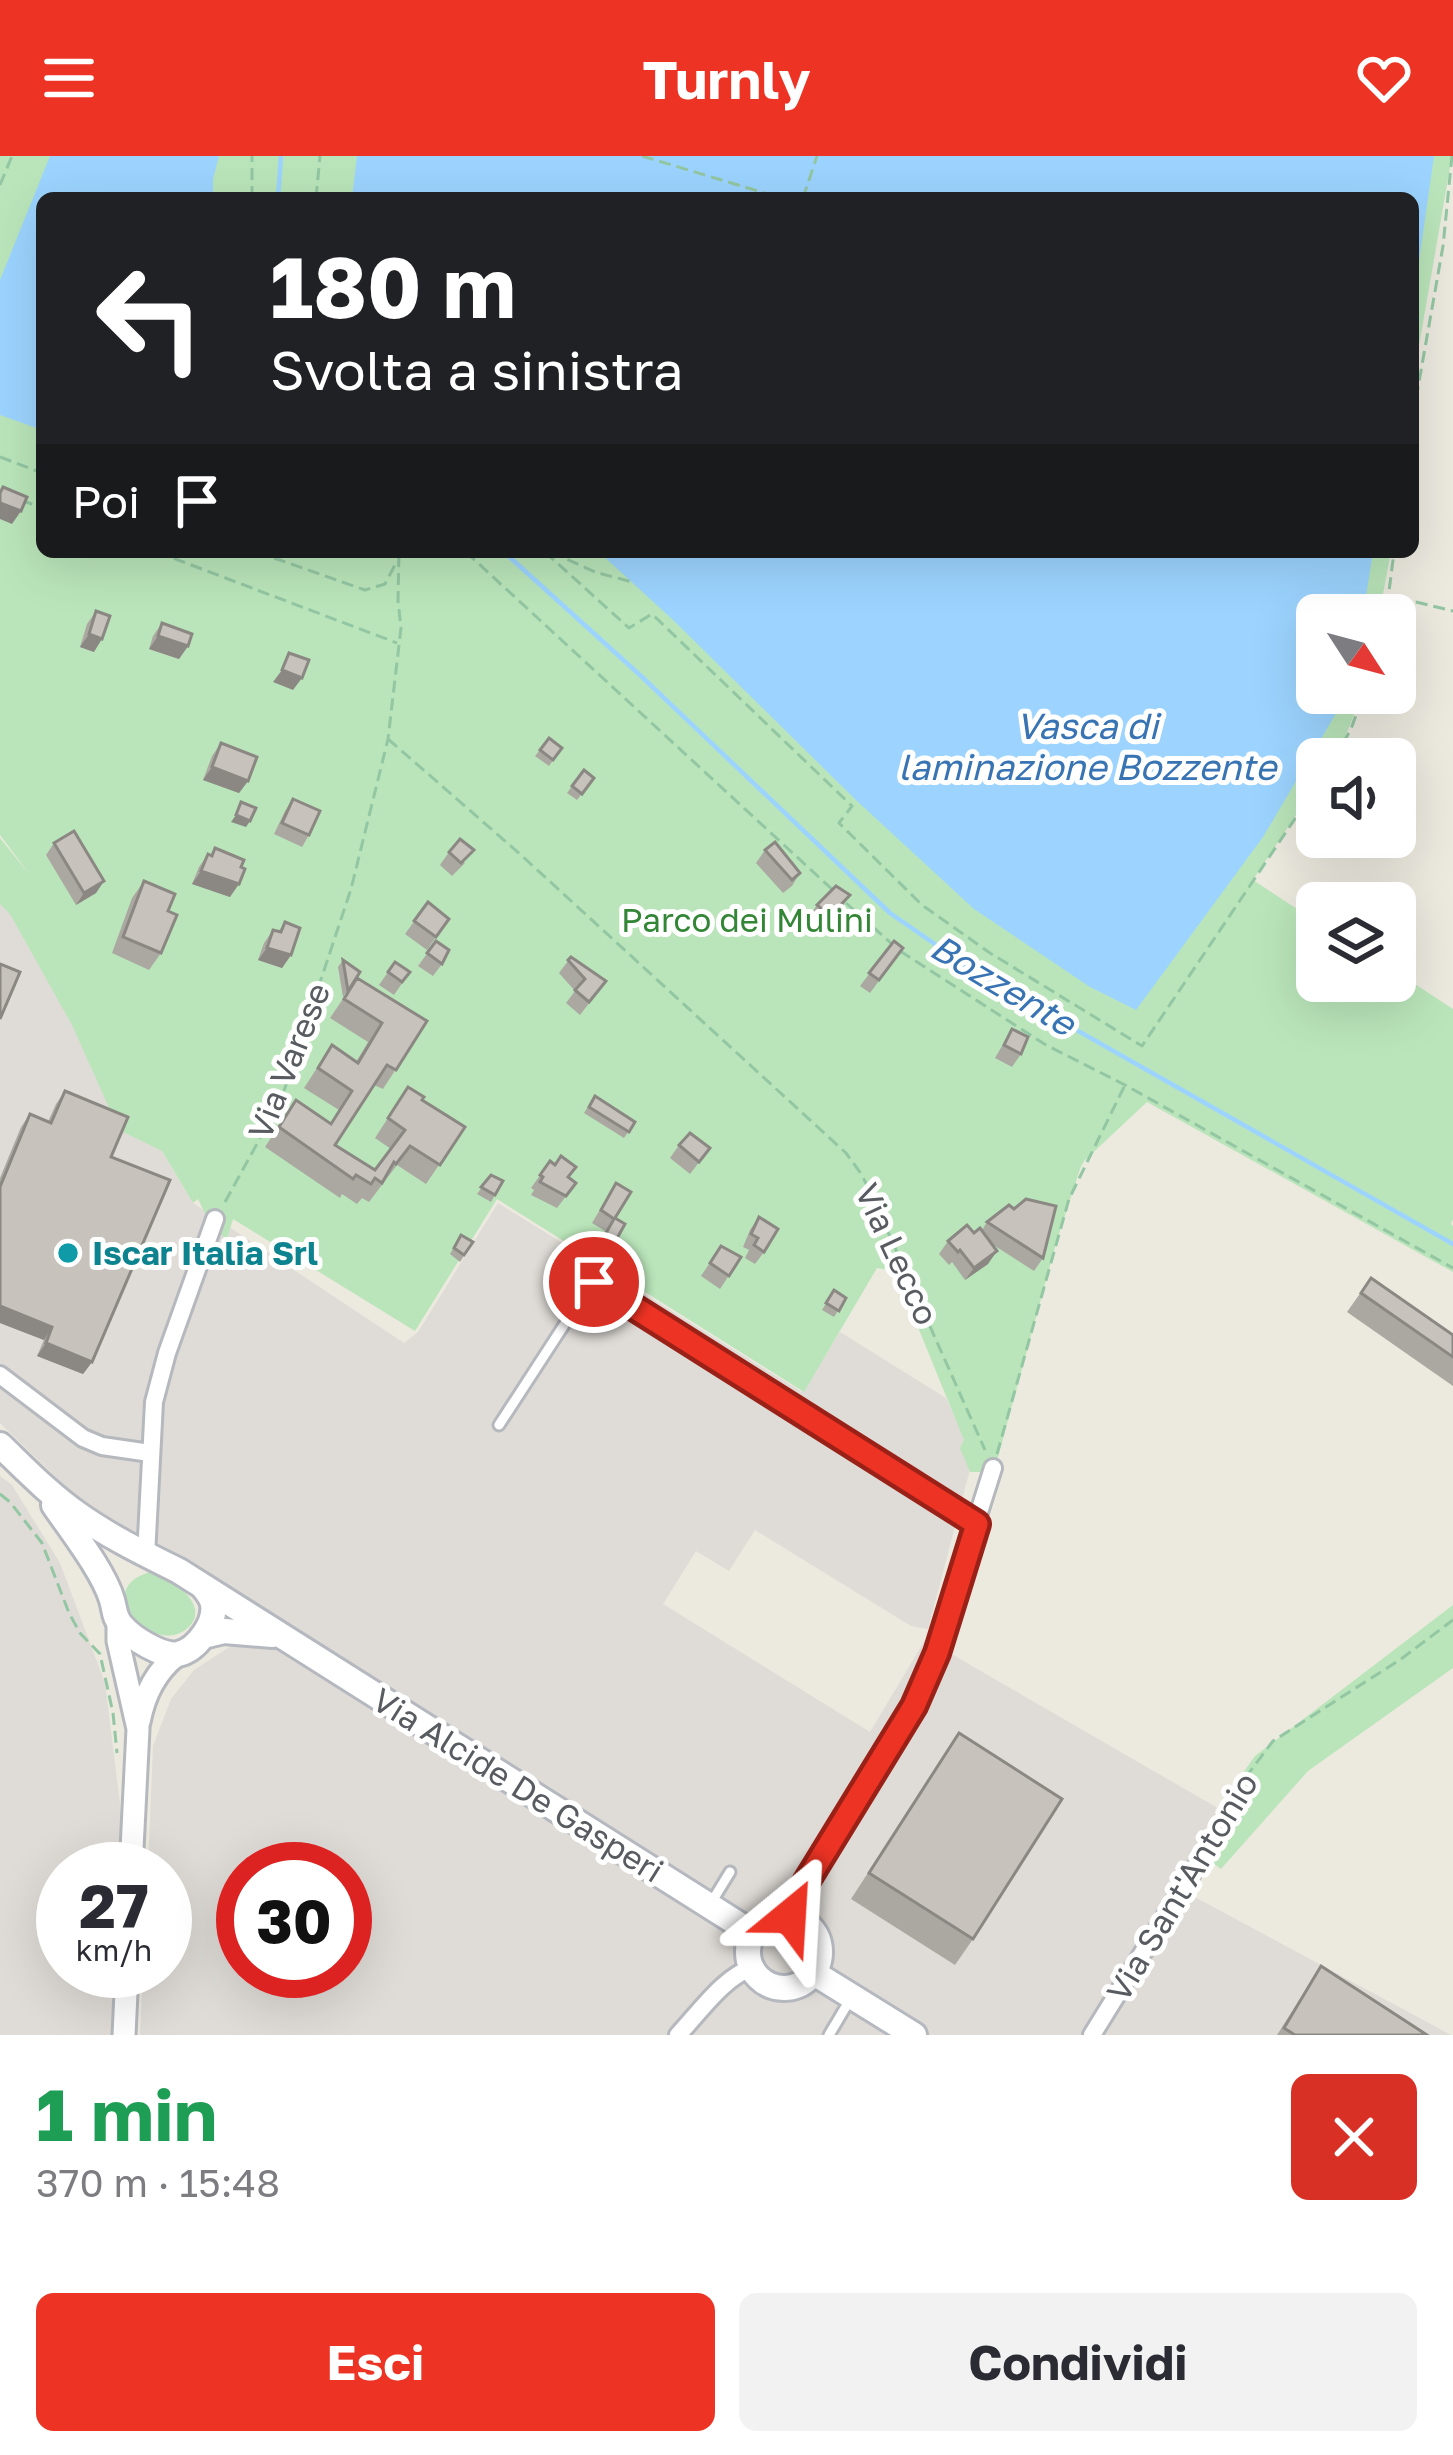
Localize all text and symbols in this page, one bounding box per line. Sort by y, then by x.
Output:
icon: menu [36,45,102,111]
icon: heart [1351,45,1417,111]
text: Turnly [642,46,811,111]
text: 180 m [270,236,516,336]
icon: left [72,240,228,396]
text: Svolta a sinistra [270,337,683,402]
icon: arrive [164,468,230,534]
text: Poi [72,474,140,528]
north arrow [1296,594,1416,714]
map controls [1296,594,1416,1002]
water label: Vasca di laminazione Bozzente [898,704,1278,788]
button: sound [1296,738,1416,858]
button: layers [1296,882,1416,1002]
park label: Parco dei Mulini [621,900,873,939]
water label: Bozzente [923,925,1085,1045]
street label: Via Varese [240,977,338,1145]
street label: Via Lecco [848,1177,947,1331]
pin [543,1231,645,1333]
place label: Iscar Italia Srl [92,1233,318,1272]
marker: Iscar Italia Srl [55,1240,81,1266]
icon: arrive [561,1249,627,1315]
street label: Via Alcide De Gasperi [366,1679,671,1890]
street label: Via Sant'Antonio [1098,1765,1265,2008]
speed limit sign: 30 [216,1842,372,1998]
position arrow [727,1853,853,1979]
text: 27 [79,1869,149,1941]
text: km/h [76,1932,152,1968]
text: 1 min [36,2070,217,2157]
button: close [1291,2074,1417,2200]
text: 370 m · 15:48 [36,2159,280,2206]
button: Esci [36,2293,715,2431]
button: Condividi [739,2293,1417,2431]

